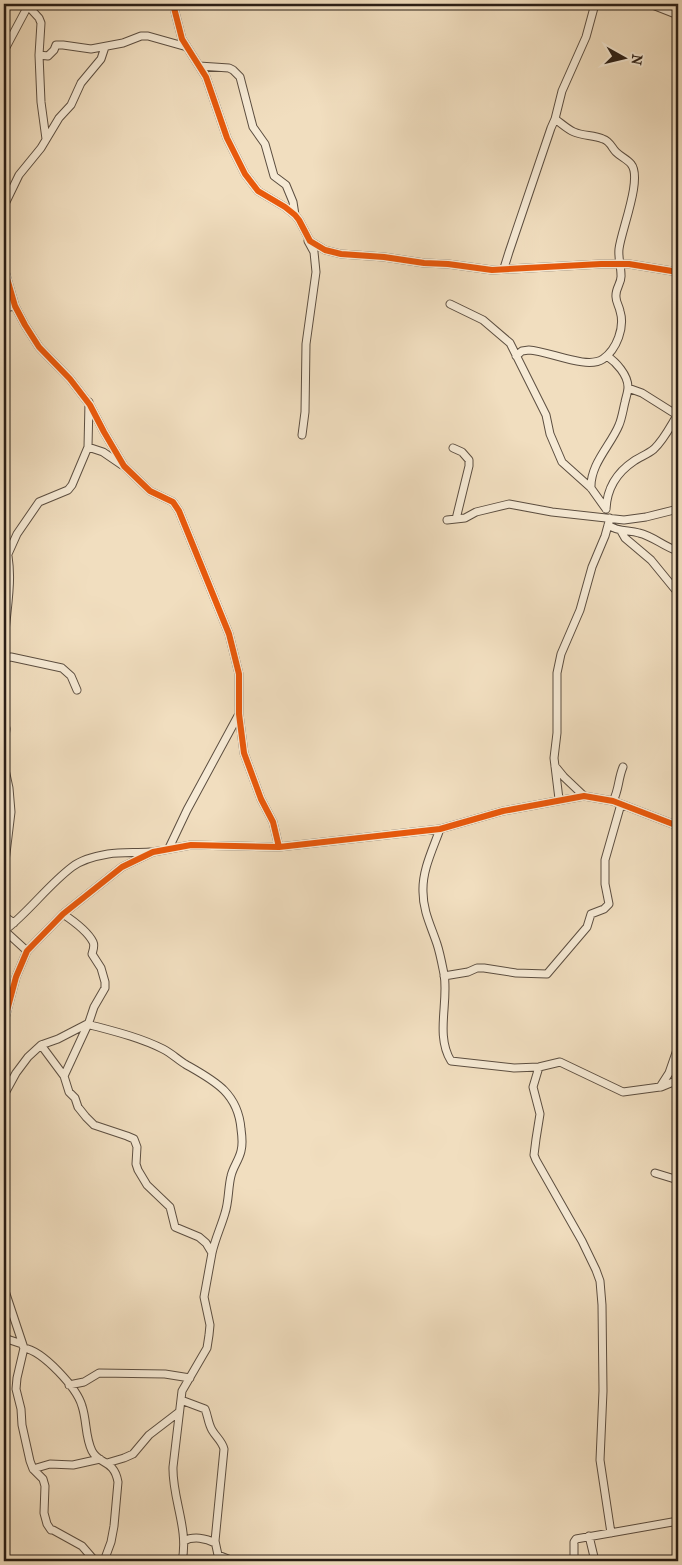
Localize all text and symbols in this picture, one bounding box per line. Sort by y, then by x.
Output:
north arrow [600,32,650,82]
text: N [627,53,646,67]

